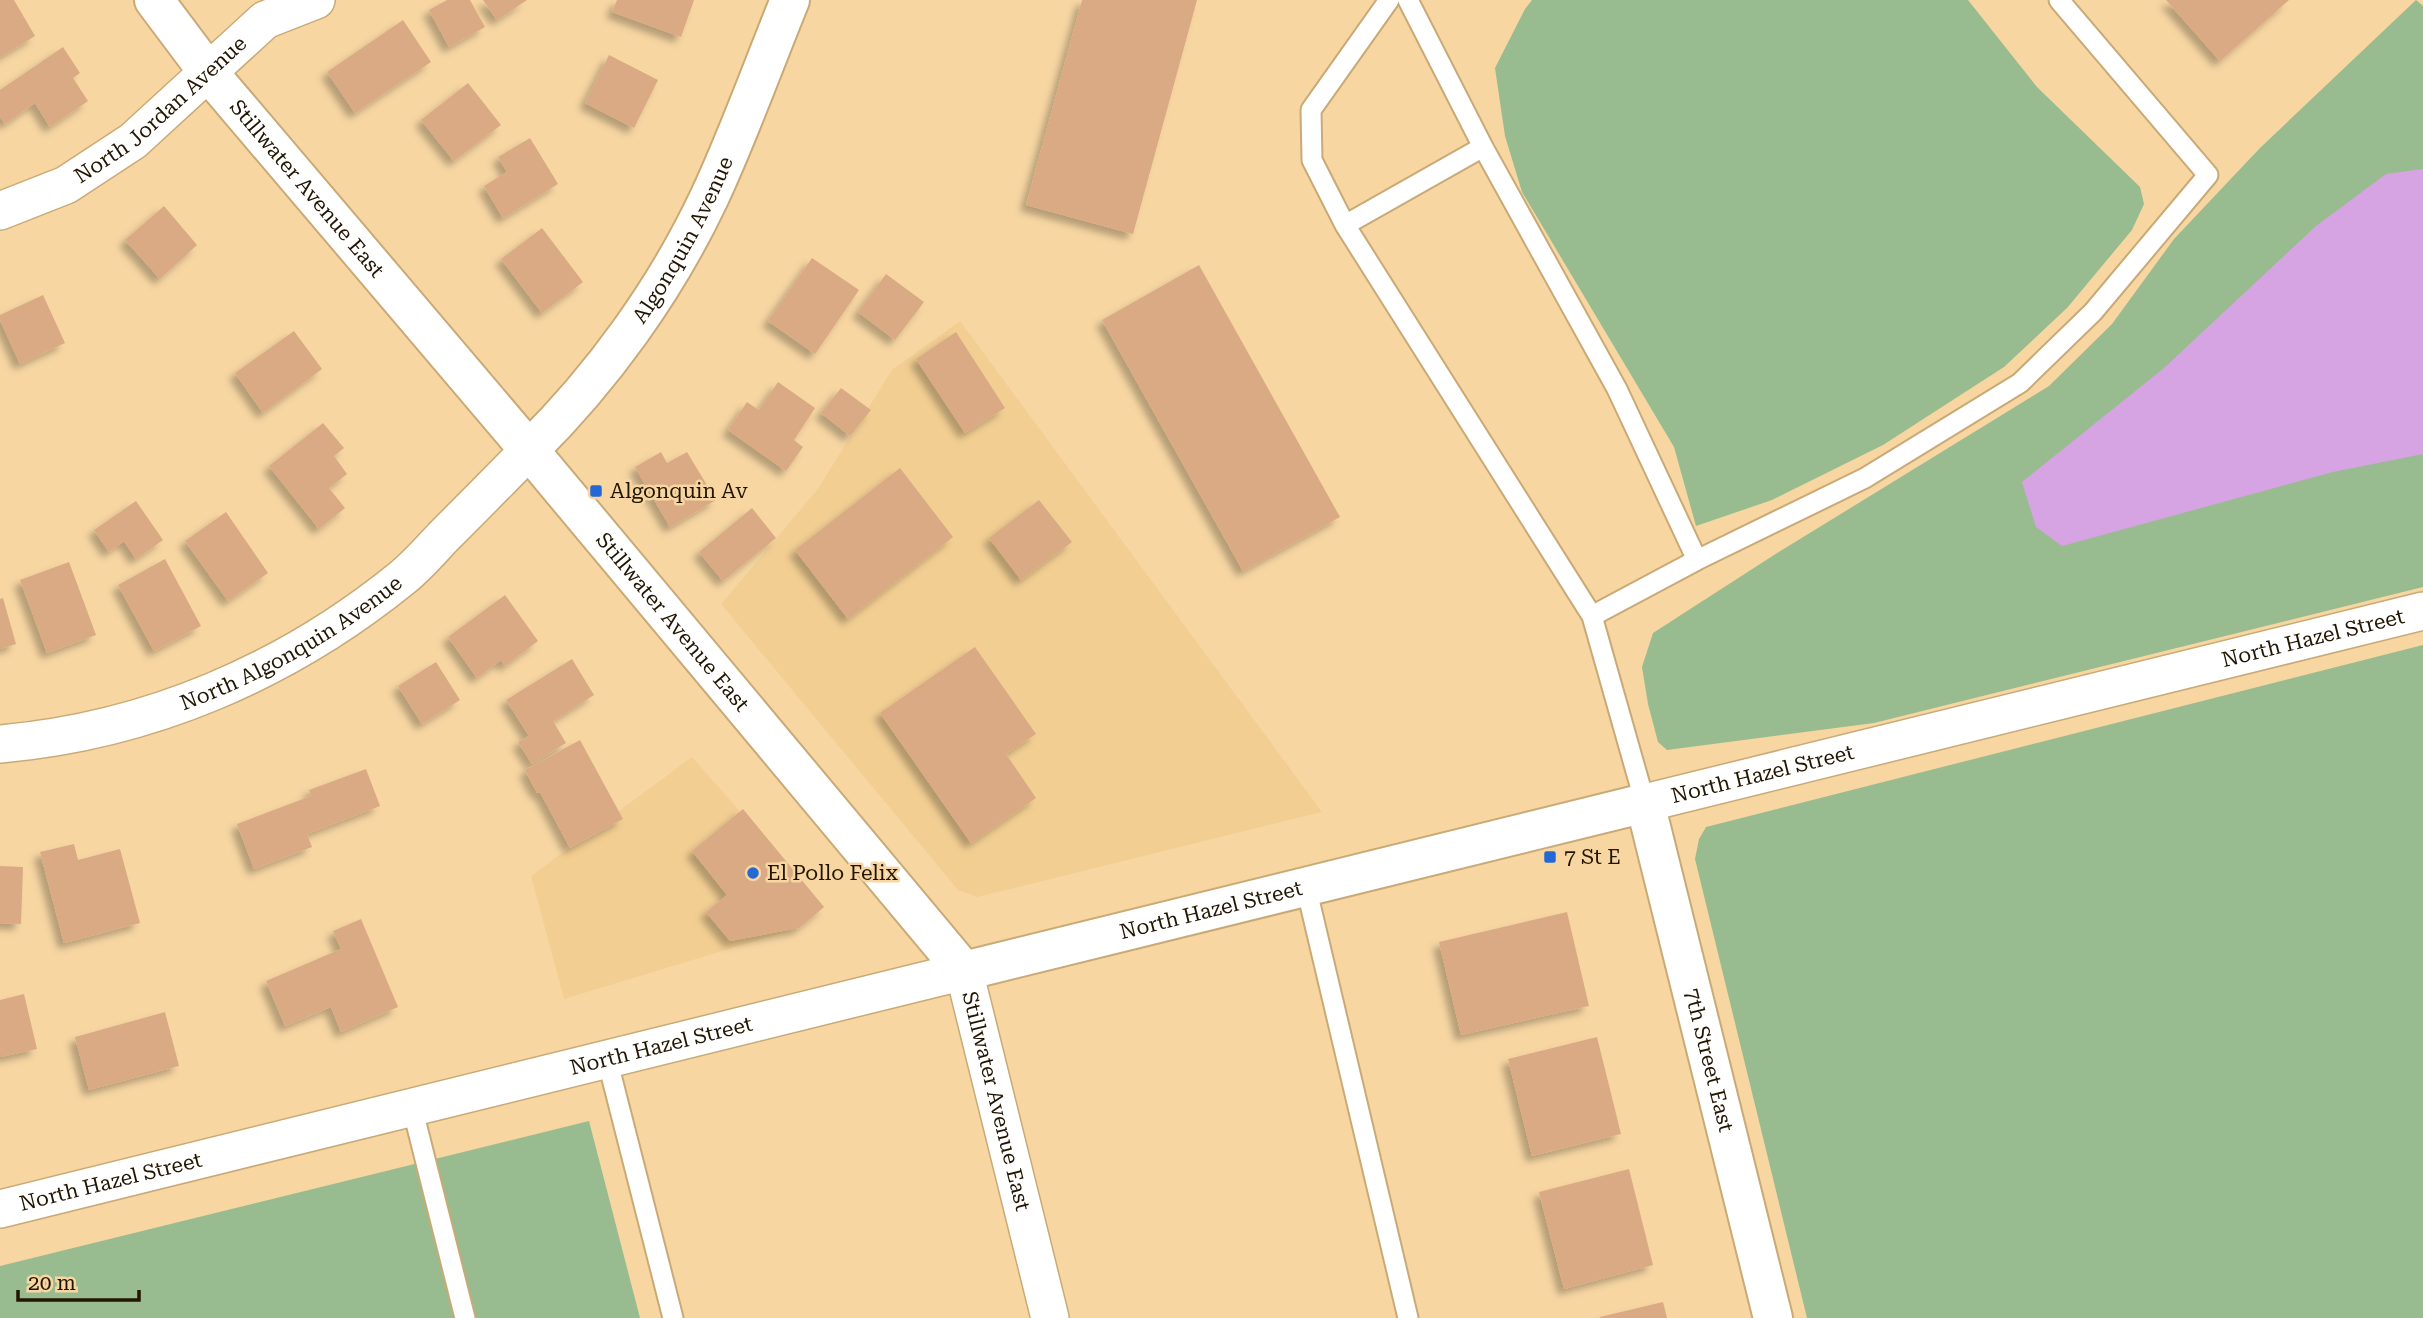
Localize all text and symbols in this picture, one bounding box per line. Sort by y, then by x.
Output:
street label: North Jordan Avenue [70,31,251,188]
street label: Stillwater Avenue East [225,95,389,282]
street label: Algonquin Avenue [628,153,738,328]
place label: Algonquin Av [610,479,748,503]
marker: Algonquin Av [588,483,604,499]
street label: Stillwater Avenue East [591,528,754,716]
street label: North Algonquin Avenue [177,571,407,715]
street label: North Hazel Street [2219,604,2407,672]
street label: North Hazel Street [1669,740,1856,808]
place label: 7 St E [1564,845,1621,869]
marker: 7 St E [1542,849,1558,865]
place label: El Pollo Felix [767,861,898,885]
marker: El Pollo Felix [745,865,761,881]
street label: North Hazel Street [1117,876,1305,944]
street label: 7th Street East [1680,986,1738,1134]
street label: Stillwater Avenue East [957,989,1035,1214]
street label: North Hazel Street [567,1012,755,1080]
street label: North Hazel Street [17,1148,205,1216]
scale bar [18,1258,138,1302]
text: 20 m [28,1271,76,1295]

